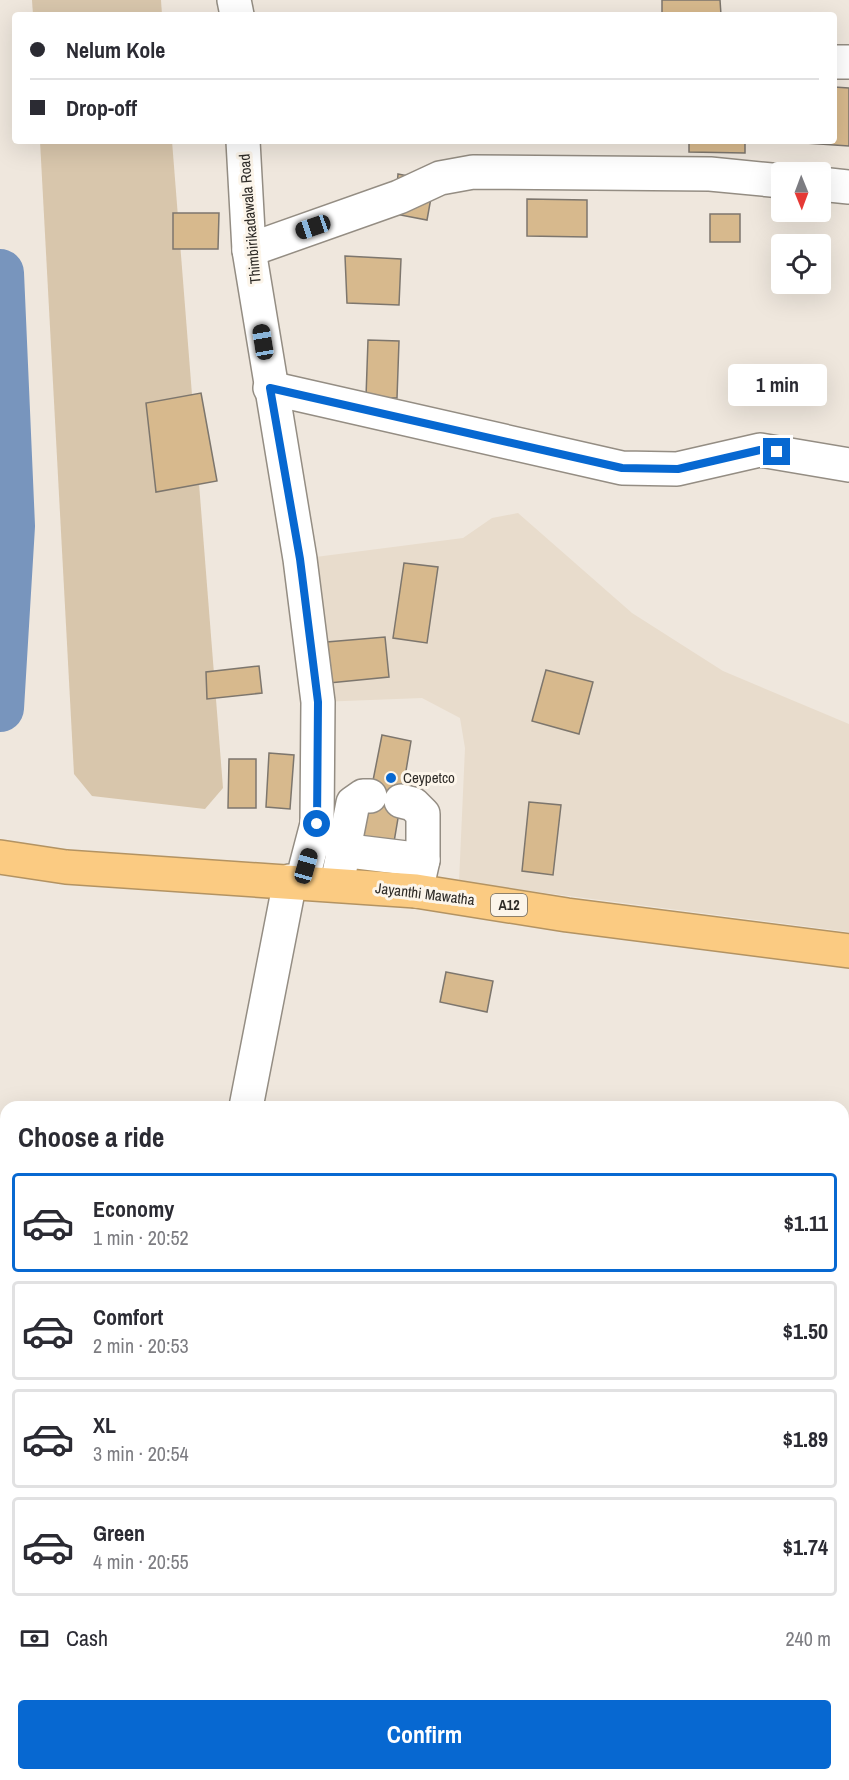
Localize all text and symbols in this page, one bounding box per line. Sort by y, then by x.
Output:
text: Nelum Kole [66,35,165,65]
text: Drop-off [66,93,137,123]
street label: Thimbirikadawala Road [233,153,266,285]
north arrow [771,162,831,222]
map controls [771,162,831,294]
car [293,213,333,241]
button: locate [771,234,831,294]
car [251,323,275,361]
callout: 1 min [728,365,826,407]
text: 1 min [756,371,799,398]
route end [763,438,790,465]
place label: Ceypetco [403,767,455,788]
marker: Ceypetco [384,771,398,785]
route start [303,810,330,837]
car [292,846,320,886]
street label: Jayanthi Mawatha [374,877,476,910]
road number: A12 [491,894,527,916]
text: Choose a ride [18,1119,164,1155]
text: Economy [93,1194,174,1224]
icon: car [21,1196,75,1250]
text: $1.11 [784,1208,828,1238]
text: 1 min · 20:52 [93,1224,189,1251]
text: Comfort [93,1302,163,1332]
icon: car [21,1304,75,1358]
text: $1.50 [783,1316,828,1346]
text: 2 min · 20:53 [93,1332,189,1359]
text: XL [93,1410,116,1440]
icon: car [21,1412,75,1466]
text: $1.89 [783,1424,828,1454]
text: 3 min · 20:54 [93,1440,189,1467]
text: Green [93,1518,145,1548]
icon: car [21,1520,75,1574]
text: $1.74 [783,1532,828,1562]
text: 4 min · 20:55 [93,1548,189,1575]
icon: cash [18,1622,51,1655]
text: Cash [66,1623,108,1653]
text: 240 m [785,1625,831,1652]
button: Confirm [18,1700,831,1769]

